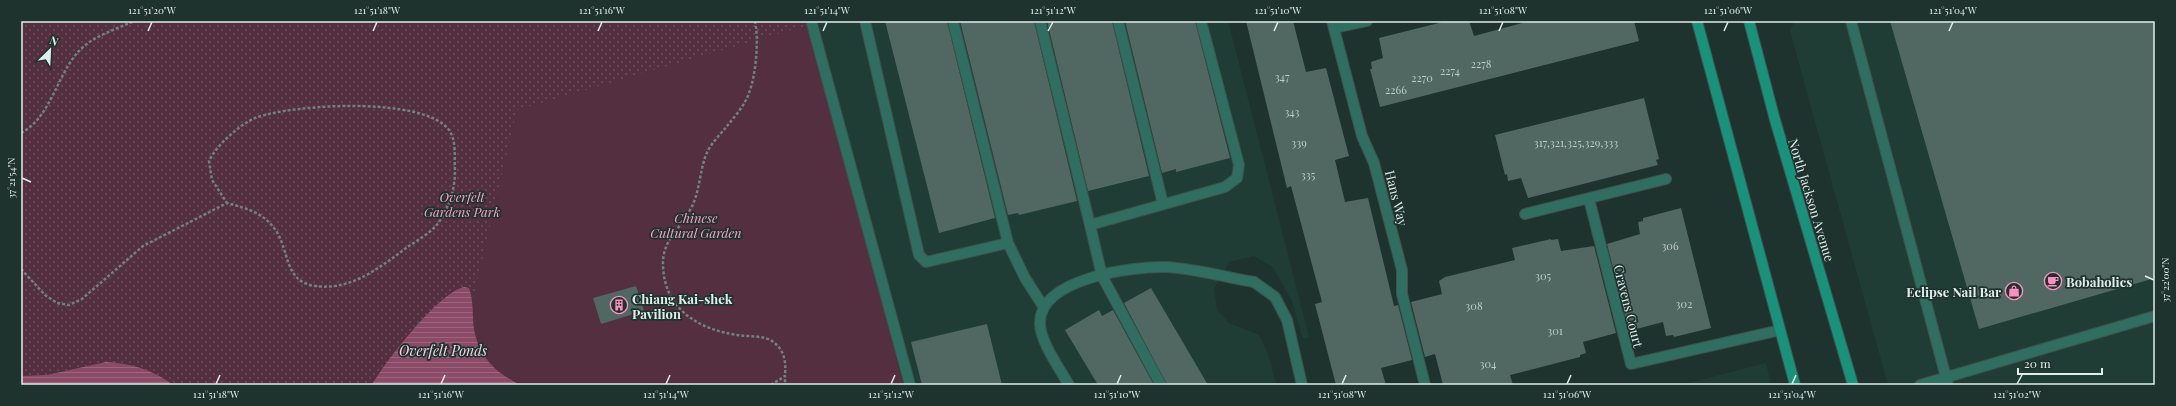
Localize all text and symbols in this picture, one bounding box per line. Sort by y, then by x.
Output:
text: 121°51'20"W [128,3,177,17]
text: 121°51'18"W [354,3,401,17]
text: 121°51'16"W [579,3,626,17]
text: 121°51'14"W [804,3,851,17]
text: 121°51'12"W [1030,3,1077,17]
text: 121°51'10"W [1255,3,1302,17]
text: 121°51'08"W [1479,3,1528,17]
text: 121°51'06"W [1704,3,1753,17]
text: 121°51'04"W [1929,3,1978,17]
north arrow [30,30,70,70]
text: N [48,32,61,49]
house number: 2278 [1471,56,1492,71]
house number: 2274 [1440,63,1461,78]
house number: 347 [1275,69,1290,84]
house number: 2270 [1411,70,1433,85]
house number: 2266 [1385,82,1407,97]
house number: 343 [1284,104,1300,119]
house number: 339 [1291,135,1307,150]
house number: 317,321,325,329,333 [1534,135,1618,150]
street label: North Jackson Avenue [1785,136,1839,264]
text: 37°21'54"N [4,158,18,198]
house number: 335 [1301,167,1316,182]
street label: Hans Way [1382,168,1412,228]
park label: Overfelt Gardens Park [424,188,500,220]
park label: Chinese Cultural Garden [650,209,742,241]
house number: 306 [1661,238,1679,253]
text: 37°22'00"N [2158,258,2172,302]
street label: Cravens Court [1610,263,1648,350]
house number: 305 [1535,268,1551,283]
cafe icon: Bobaholics [2043,271,2063,291]
place label: Bobaholics [2066,273,2132,290]
shop icon: Eclipse Nail Bar [2004,281,2024,301]
place label: Eclipse Nail Bar [1906,283,2001,300]
place label: Chiang Kai-shek Pavilion [632,290,733,322]
building icon: Chiang Kai-shek Pavilion [609,295,629,315]
house number: 302 [1676,296,1692,311]
house number: 308 [1465,298,1483,313]
house number: 301 [1547,323,1563,338]
water label: Overfelt Ponds [399,341,488,360]
scale bar [2018,350,2102,376]
text: 20 m [2024,355,2051,371]
house number: 304 [1480,356,1497,371]
text: 121°51'18"W [193,387,240,401]
text: 121°51'16"W [418,387,465,401]
text: 121°51'14"W [643,387,690,401]
text: 121°51'12"W [868,387,915,401]
text: 121°51'10"W [1094,387,1141,401]
text: 121°51'08"W [1318,387,1367,401]
text: 121°51'06"W [1543,387,1592,401]
text: 121°51'04"W [1768,387,1817,401]
text: 121°51'02"W [1993,387,2042,401]

